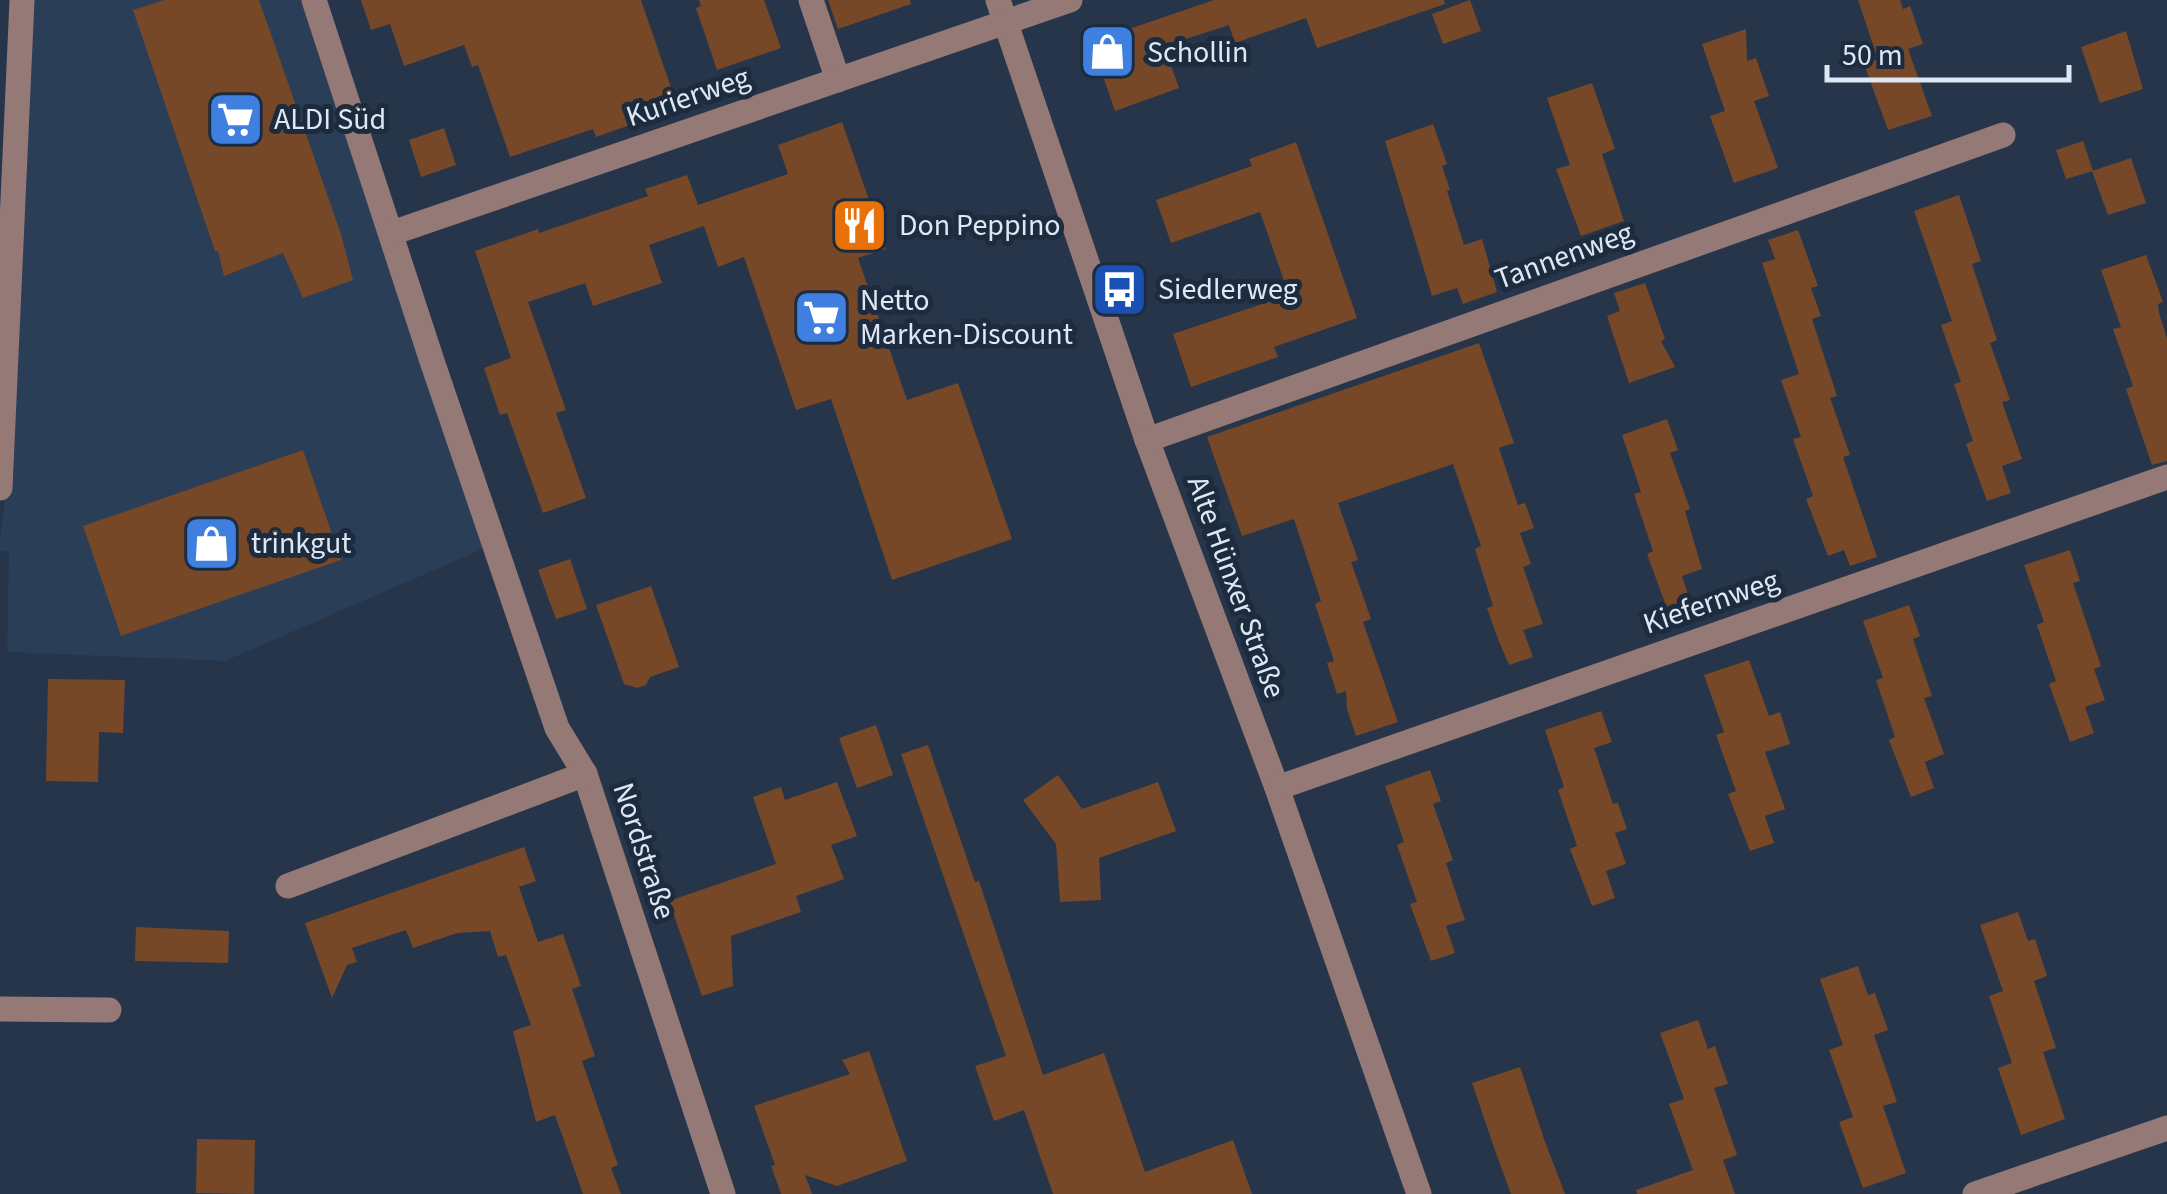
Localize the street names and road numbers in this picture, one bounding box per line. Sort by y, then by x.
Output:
street label: Kurierweg [620,56,756,138]
street label: Tannenweg [1489,211,1639,301]
street label: Alte Hünxer Straße [1176,470,1296,704]
street label: Kiefernweg [1637,559,1785,645]
street label: Nordstraße [602,777,686,925]

